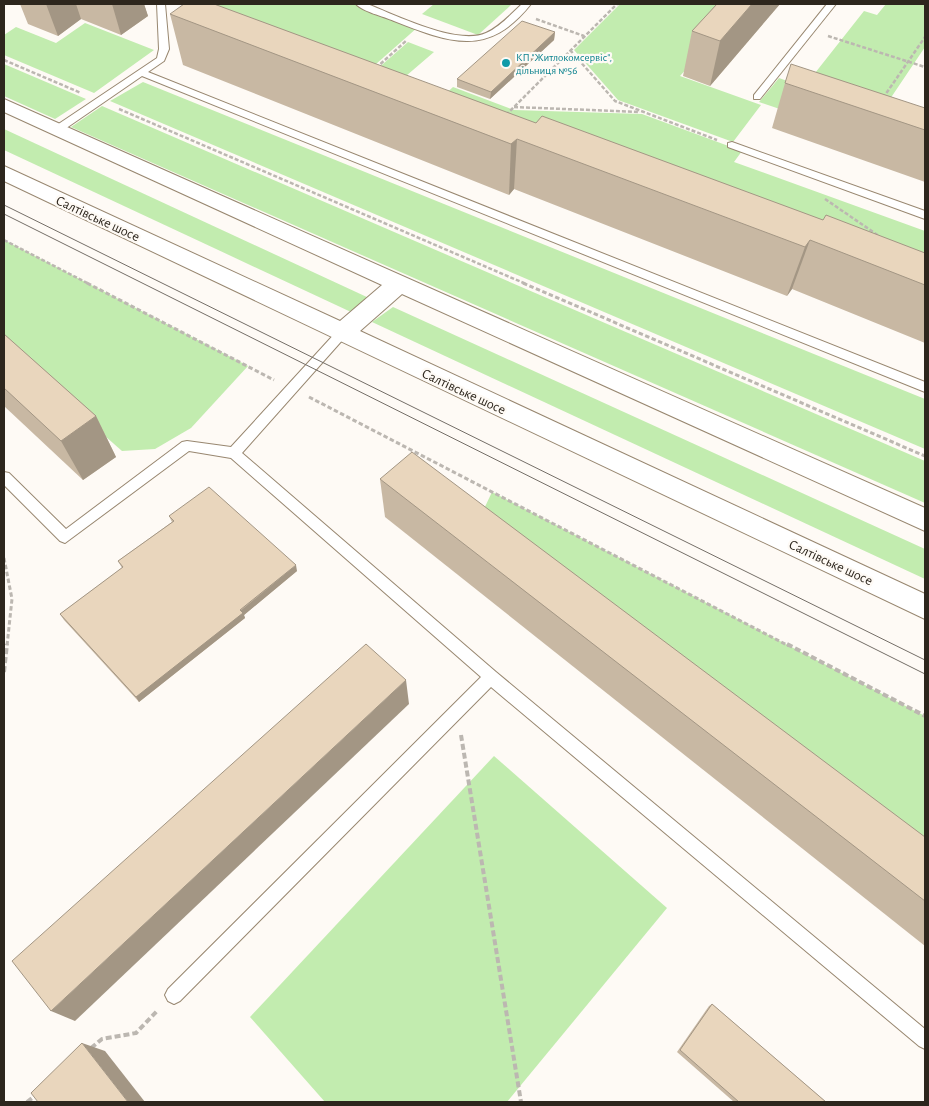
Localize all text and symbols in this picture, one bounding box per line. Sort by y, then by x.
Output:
place label: КП "Житлокомсервіс", дільниця №56 [516,52,612,76]
marker: КП "Житлокомсервіс", дільниця №56 [500,57,512,69]
street label: Салтівське шосе [54,193,142,244]
street label: Салтівське шосе [420,366,508,417]
street label: Салтівське шосе [787,537,875,588]

